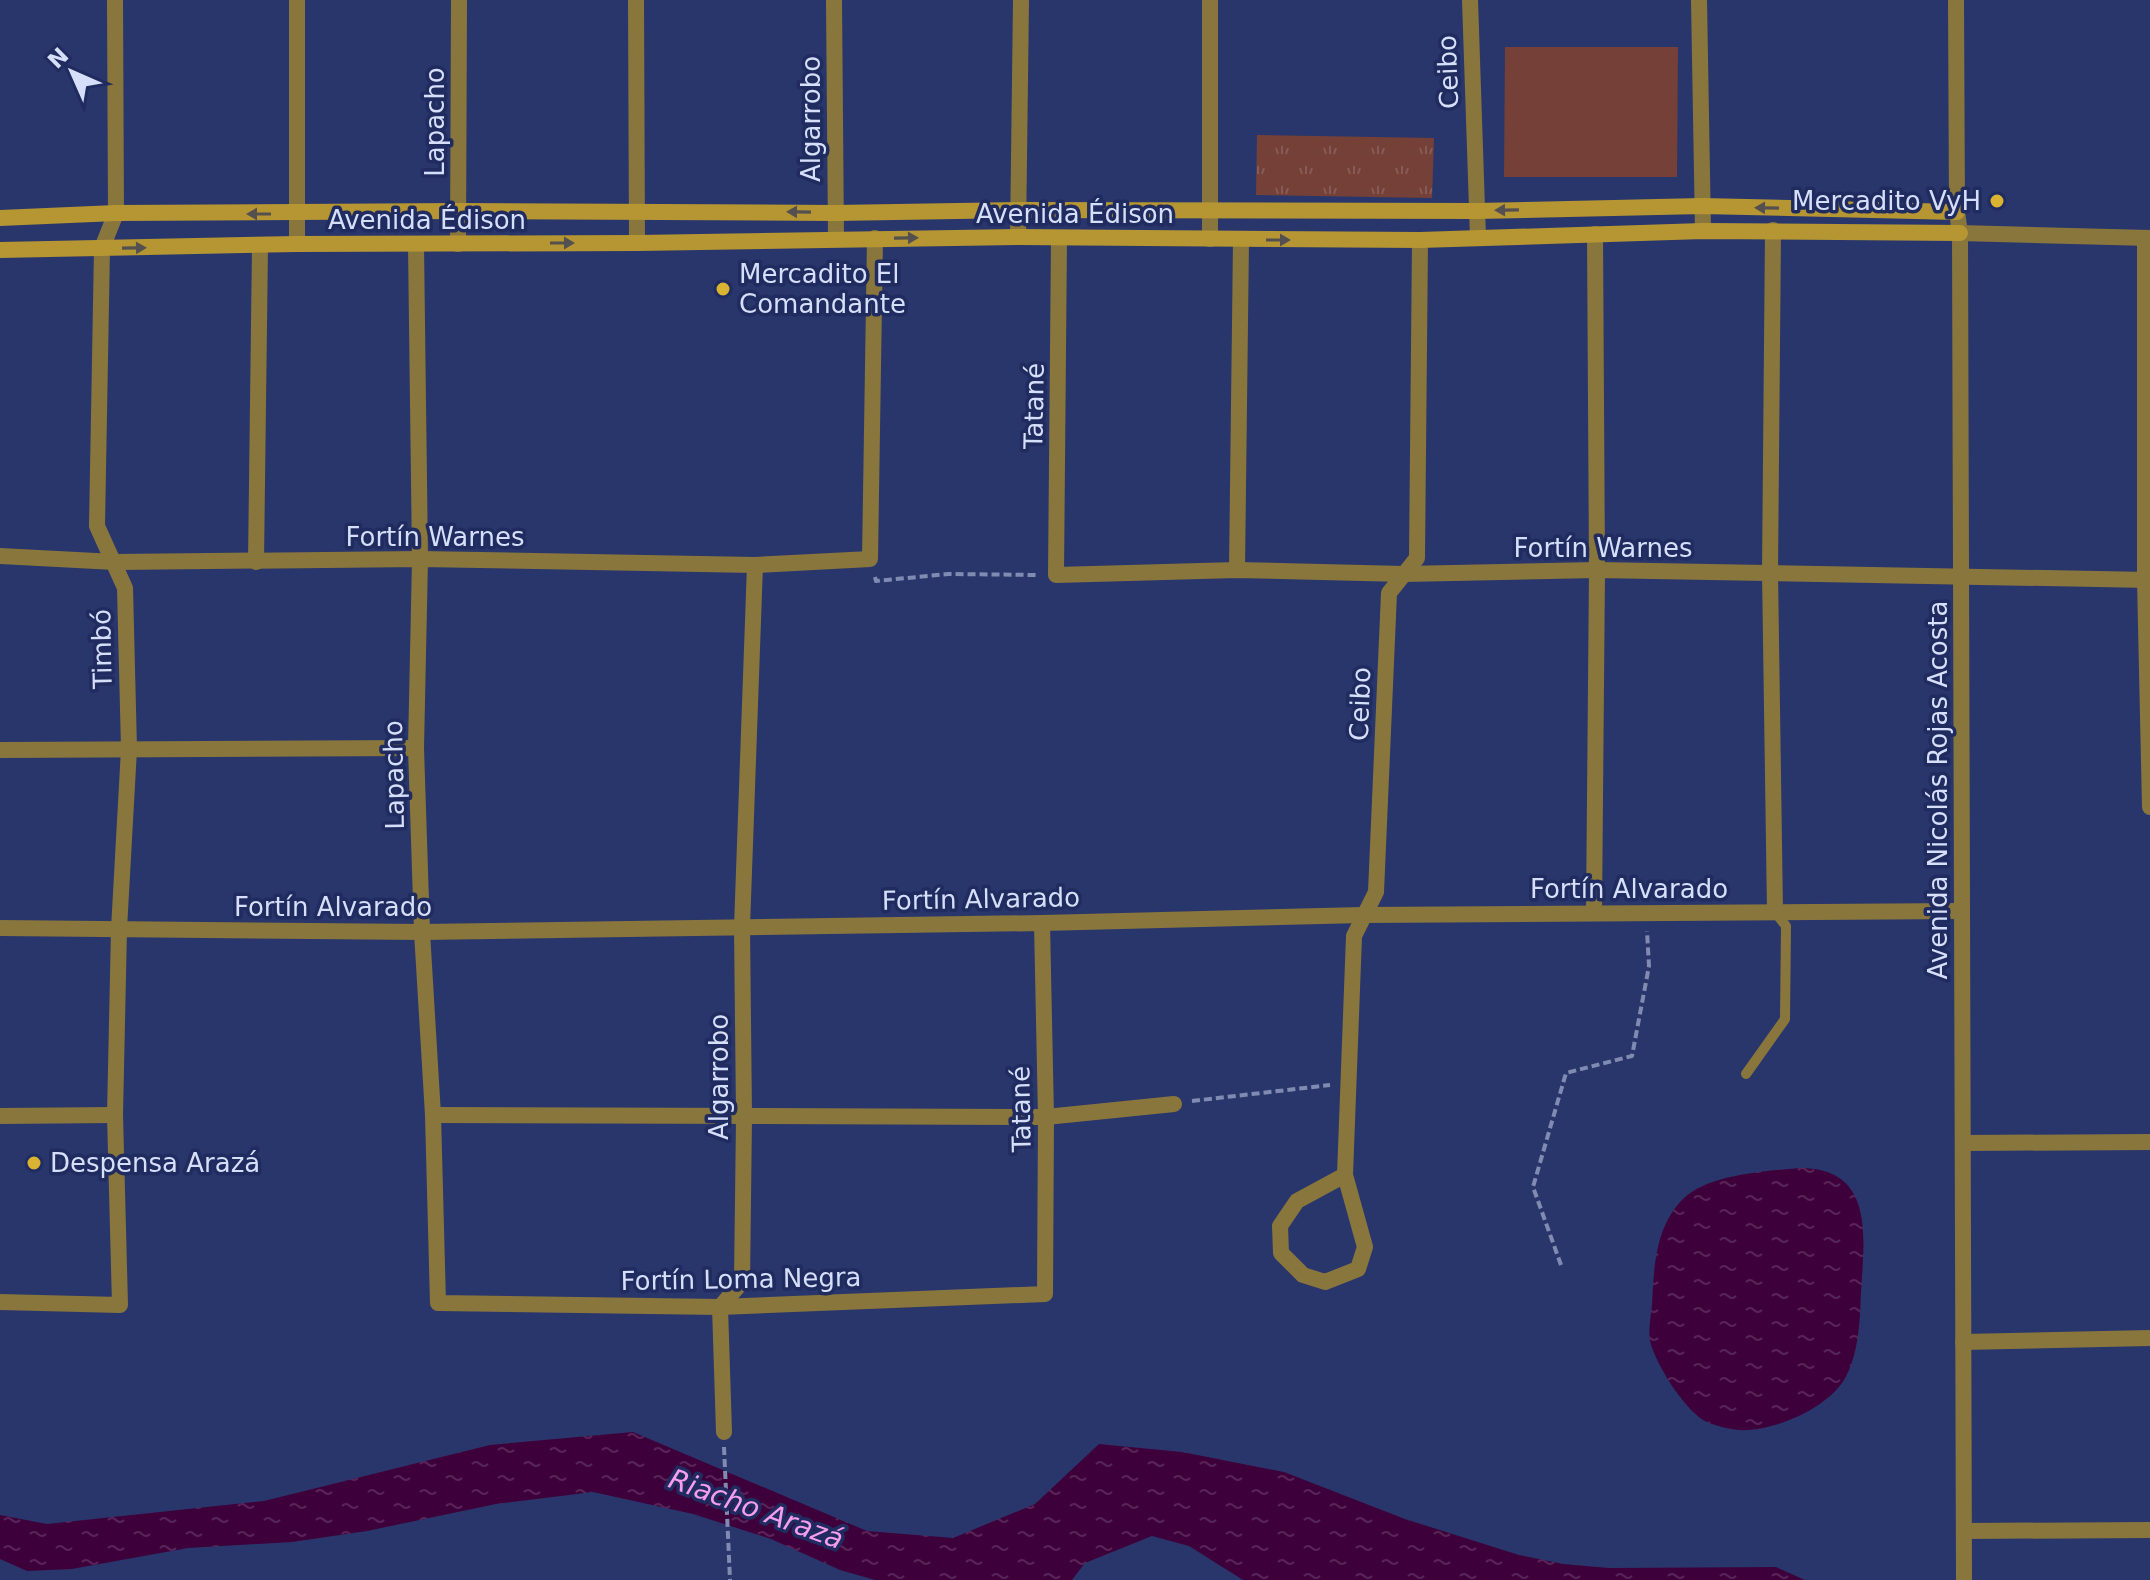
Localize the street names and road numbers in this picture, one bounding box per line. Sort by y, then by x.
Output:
street label: Ceibo [1432,35,1464,109]
street label: Algarrobo [796,56,826,182]
street label: Lapacho [420,67,450,177]
street label: Avenida Édison [976,198,1174,229]
street label: Avenida Édison [328,204,526,235]
street label: Tatané [1018,363,1050,450]
street label: Fortín Warnes [345,522,525,552]
street label: Fortín Warnes [1513,533,1693,563]
street label: Avenida Nicolás Rojas Acosta [1923,601,1953,979]
street label: Timbó [86,609,118,690]
street label: Ceibo [1344,667,1376,741]
street label: Lapacho [378,720,410,830]
street label: Fortín Alvarado [1530,874,1728,904]
street label: Fortín Alvarado [882,882,1080,916]
street label: Fortín Alvarado [234,892,432,922]
street label: Algarrobo [704,1014,734,1140]
street label: Tatané [1005,1066,1037,1153]
street label: Fortín Loma Negra [620,1262,862,1296]

